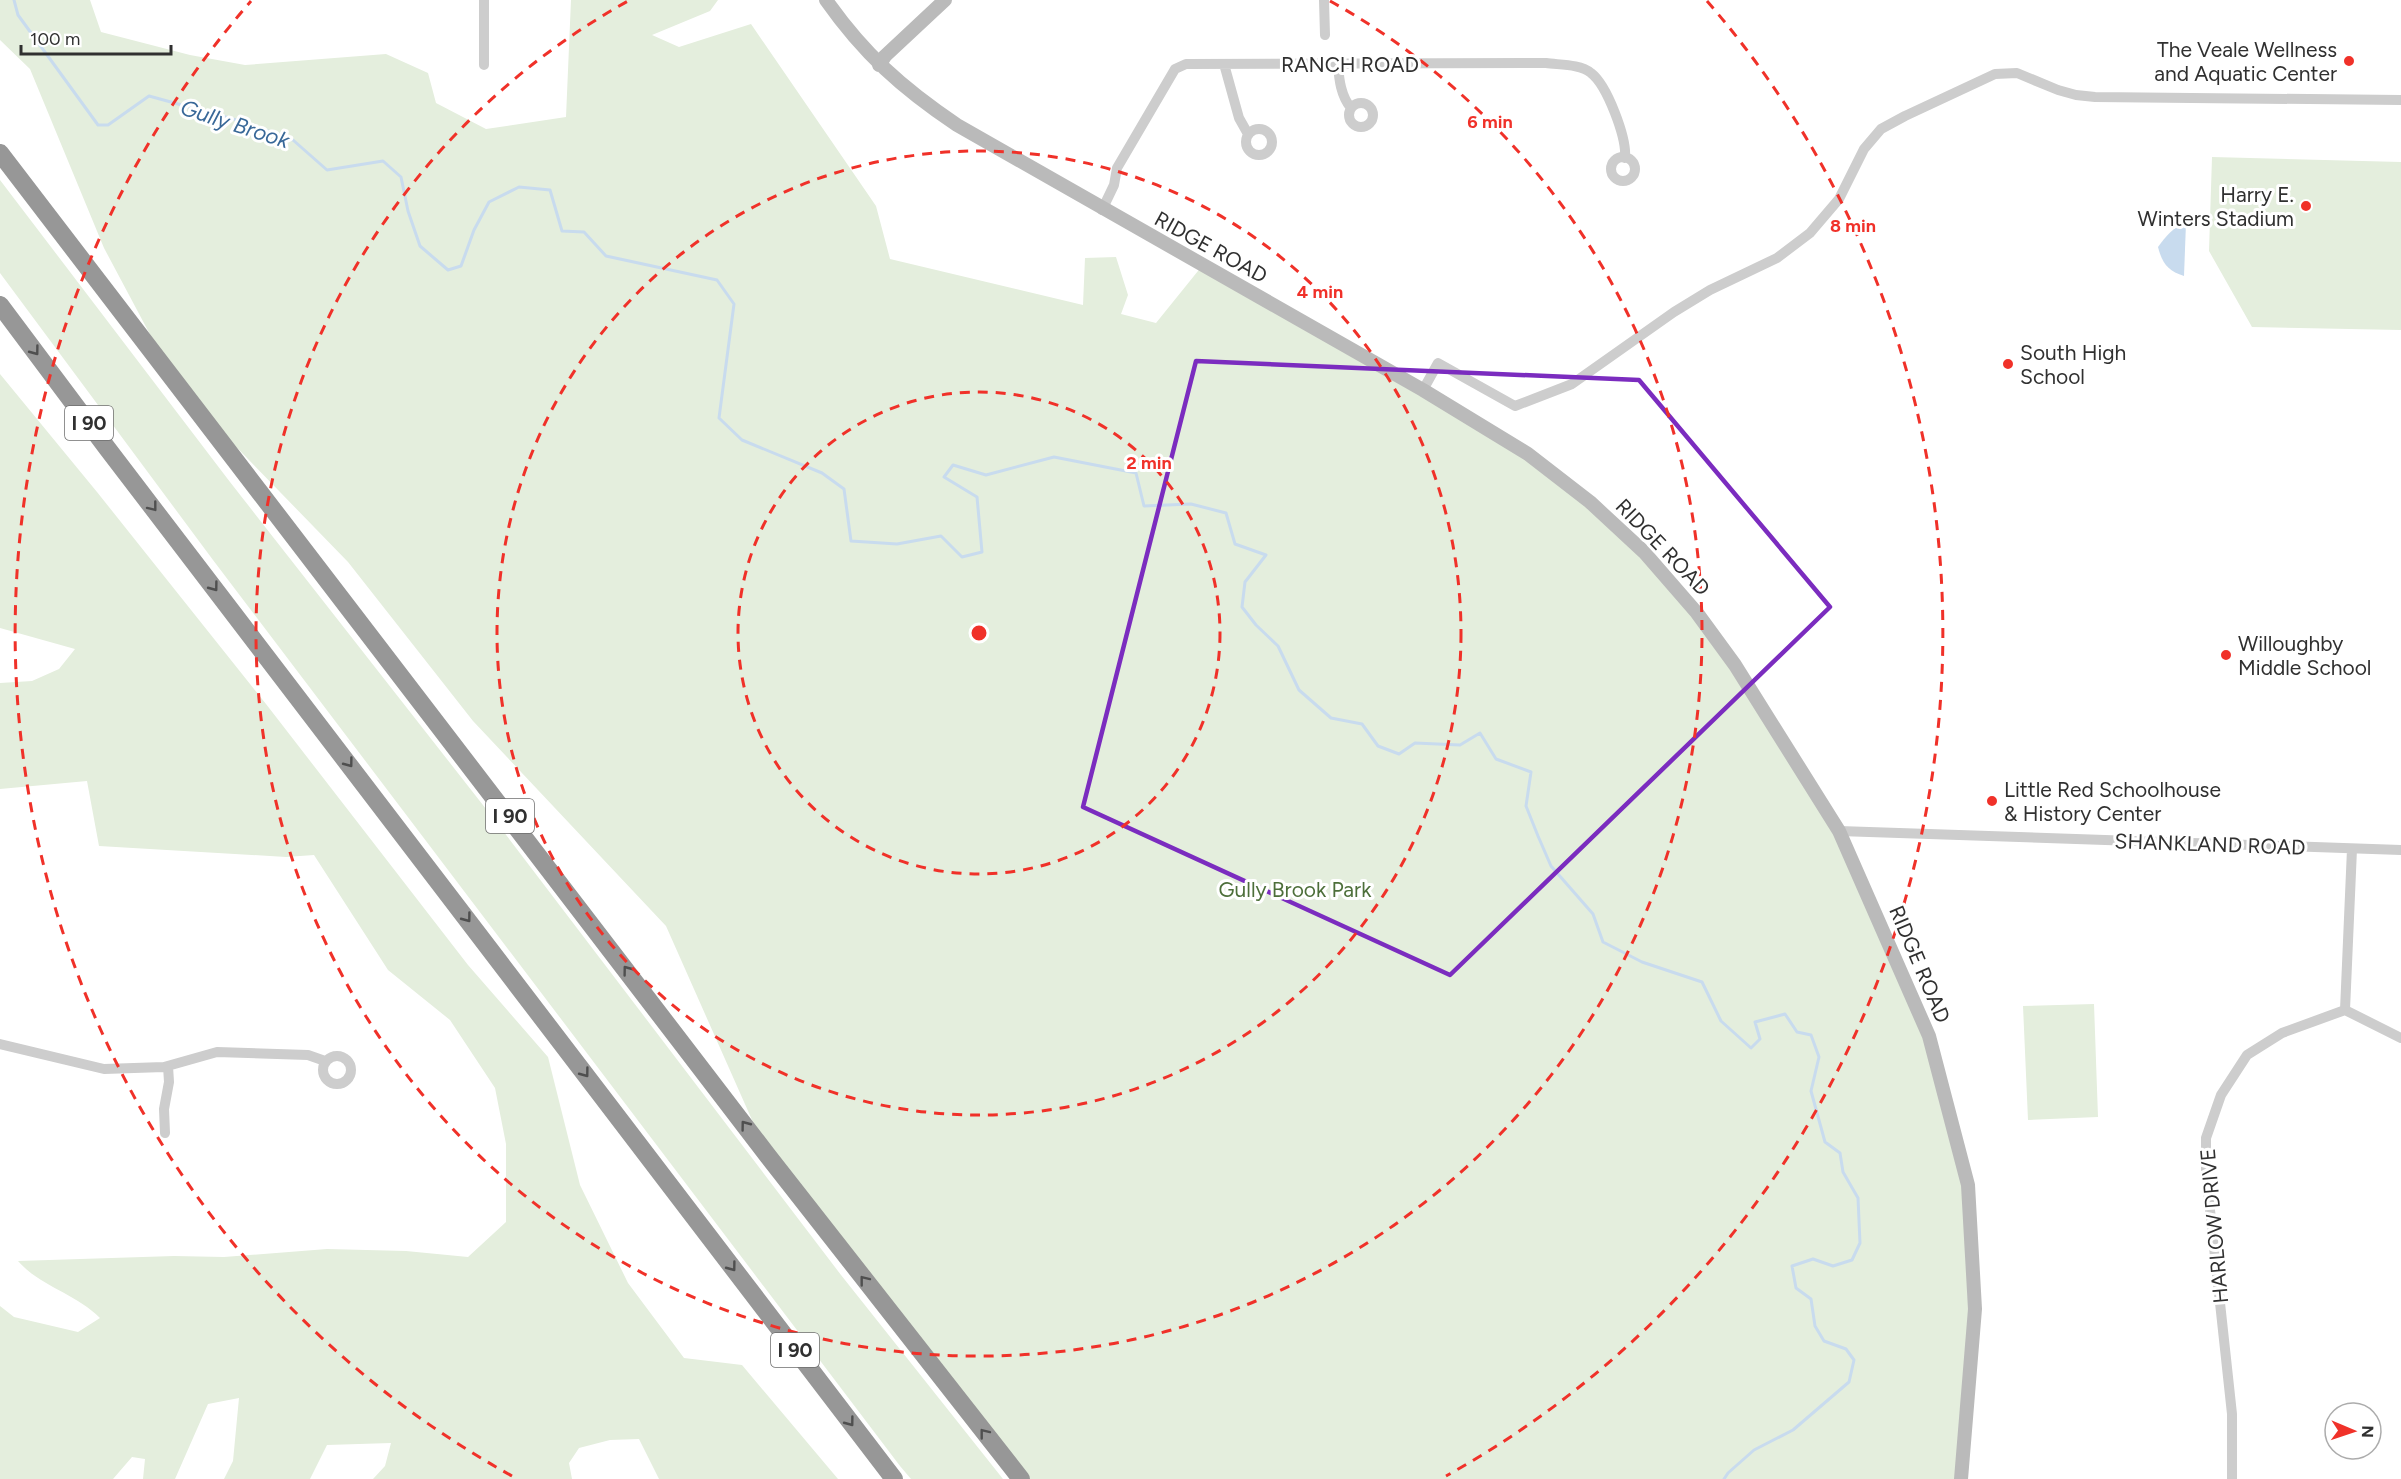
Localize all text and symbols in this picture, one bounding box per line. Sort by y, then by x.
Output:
scale bar [21,18,171,56]
text: 100 m [30,28,80,50]
place label: The Veale Wellness and Aquatic Center [2154,37,2337,86]
street label: RANCH ROAD [1281,52,1419,77]
marker: The Veale Wellness and Aquatic Center [2342,54,2356,68]
water label: Gully Brook [177,94,294,155]
text: 6 min [1467,111,1513,133]
place label: Harry E. Winters Stadium [2138,182,2294,231]
marker: Harry E. Winters Stadium [2299,199,2313,213]
street label: RIDGE ROAD [1150,206,1272,288]
text: 8 min [1830,215,1876,237]
text: 4 min [1297,281,1343,303]
place label: South High School [2020,340,2126,389]
one-way arrow [28,345,39,356]
marker: South High School [2001,357,2015,371]
road number: I 90 [65,406,113,440]
text: 2 min [1126,452,1172,474]
street label: RIDGE ROAD [1611,493,1715,601]
one-way arrow [145,500,156,511]
one-way arrow [207,581,218,592]
centre of rings [969,623,989,643]
place label: Willoughby Middle School [2238,631,2371,680]
marker: Willoughby Middle School [2219,648,2233,662]
one-way arrow [341,756,352,767]
place label: Little Red Schoolhouse & History Center [2004,777,2221,826]
marker: Little Red Schoolhouse & History Center [1985,794,1999,808]
road number: I 90 [486,799,534,833]
street label: SHANKLAND ROAD [2114,828,2306,860]
park label: Gully Brook Park [1219,877,1372,902]
street label: RIDGE ROAD [1884,902,1956,1026]
one-way arrow [460,912,471,923]
one-way arrow [623,966,634,977]
one-way arrow [578,1067,589,1078]
one-way arrow [741,1121,752,1132]
street label: HARLOW DRIVE [2195,1148,2233,1304]
one-way arrow [725,1260,736,1271]
one-way arrow [860,1276,871,1287]
road number: I 90 [771,1333,819,1367]
north arrow [2323,1401,2383,1461]
one-way arrow [843,1415,854,1426]
text: N [2358,1425,2377,1438]
one-way arrow [981,1429,992,1440]

